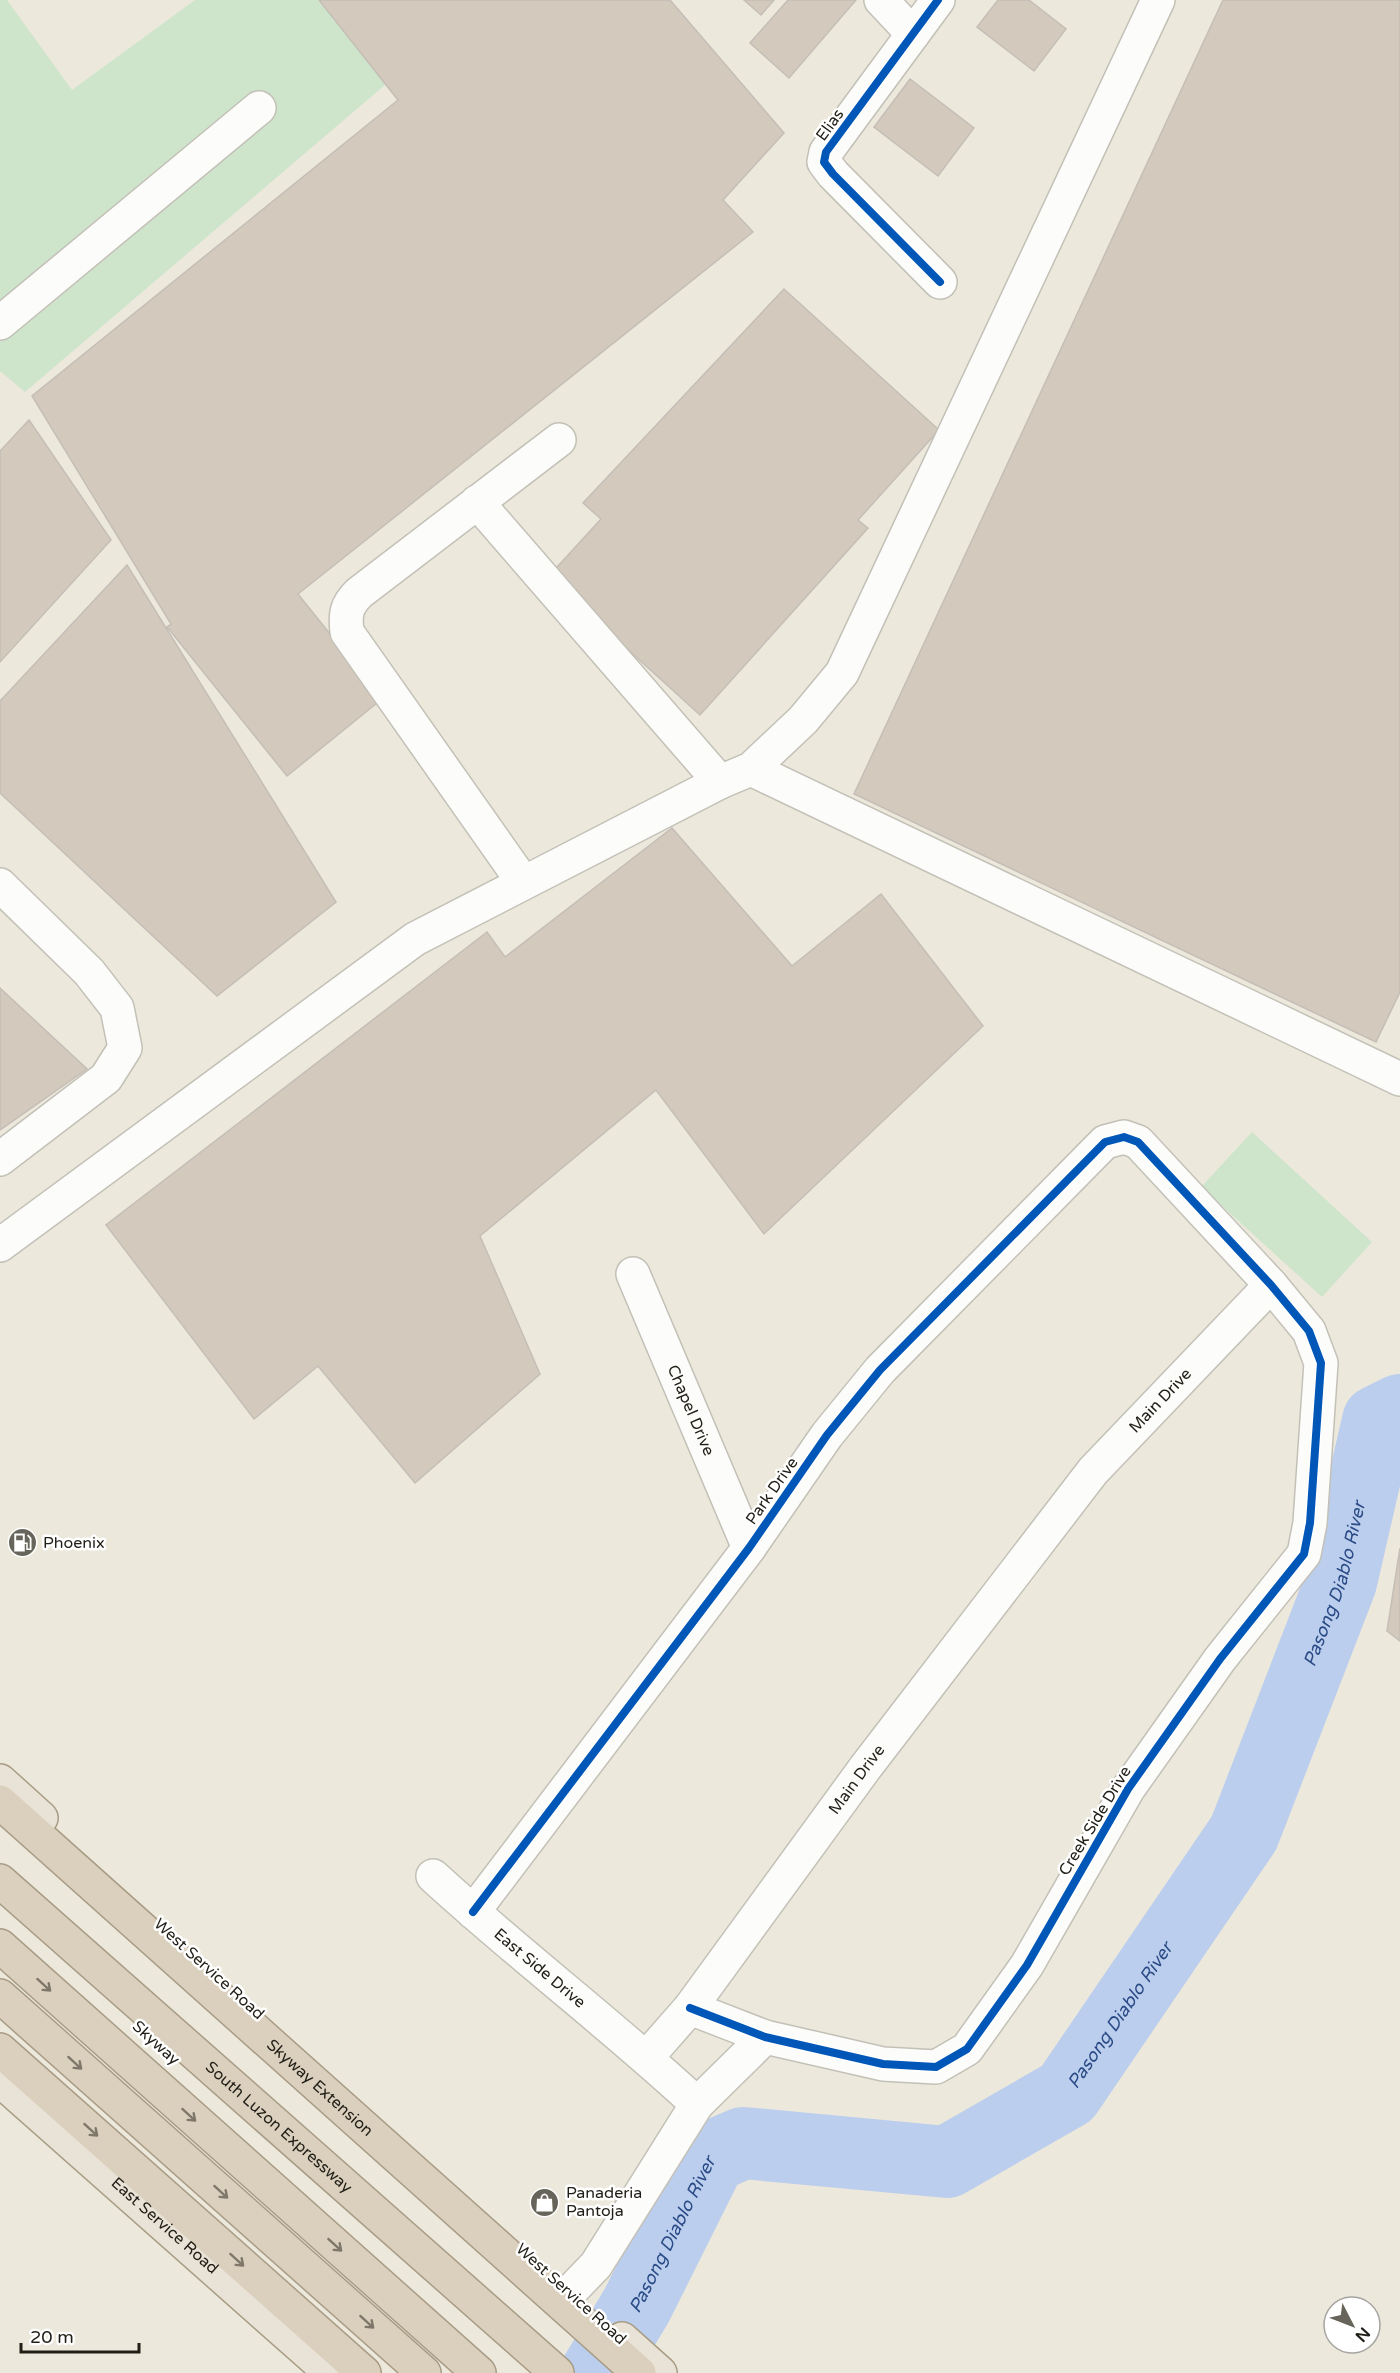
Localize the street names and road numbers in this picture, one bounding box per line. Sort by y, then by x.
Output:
street label: Elias [812,105,848,145]
street label: Chapel Drive [663,1362,719,1459]
street label: Main Drive [1125,1364,1196,1437]
street label: Park Drive [742,1453,802,1529]
street label: Main Drive [824,1741,889,1818]
street label: Creek Side Drive [1054,1763,1136,1879]
street label: West Service Road [150,1914,268,2024]
street label: East Side Drive [490,1924,589,2012]
street label: Skyway [128,2016,184,2070]
street label: Skyway Extension [262,2035,377,2141]
street label: South Luzon Expressway [201,2057,357,2198]
street label: East Service Road [107,2173,222,2279]
street label: West Service Road [512,2239,630,2349]

